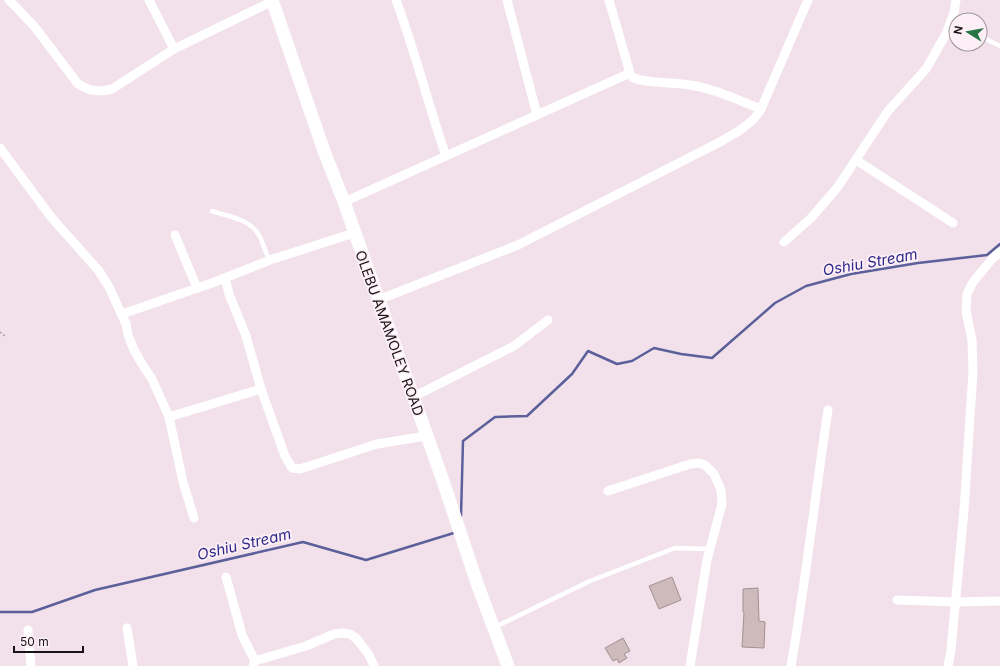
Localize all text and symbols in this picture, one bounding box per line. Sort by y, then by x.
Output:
north arrow [948,12,988,52]
text: N [951,25,966,36]
water label: Oshiu Stream [821,244,919,280]
street label: OLEBU AMAMOLEY ROAD [352,248,428,418]
water label: Oshiu Stream [195,524,293,564]
scale bar [14,628,83,654]
text: 50 m [20,634,49,649]

